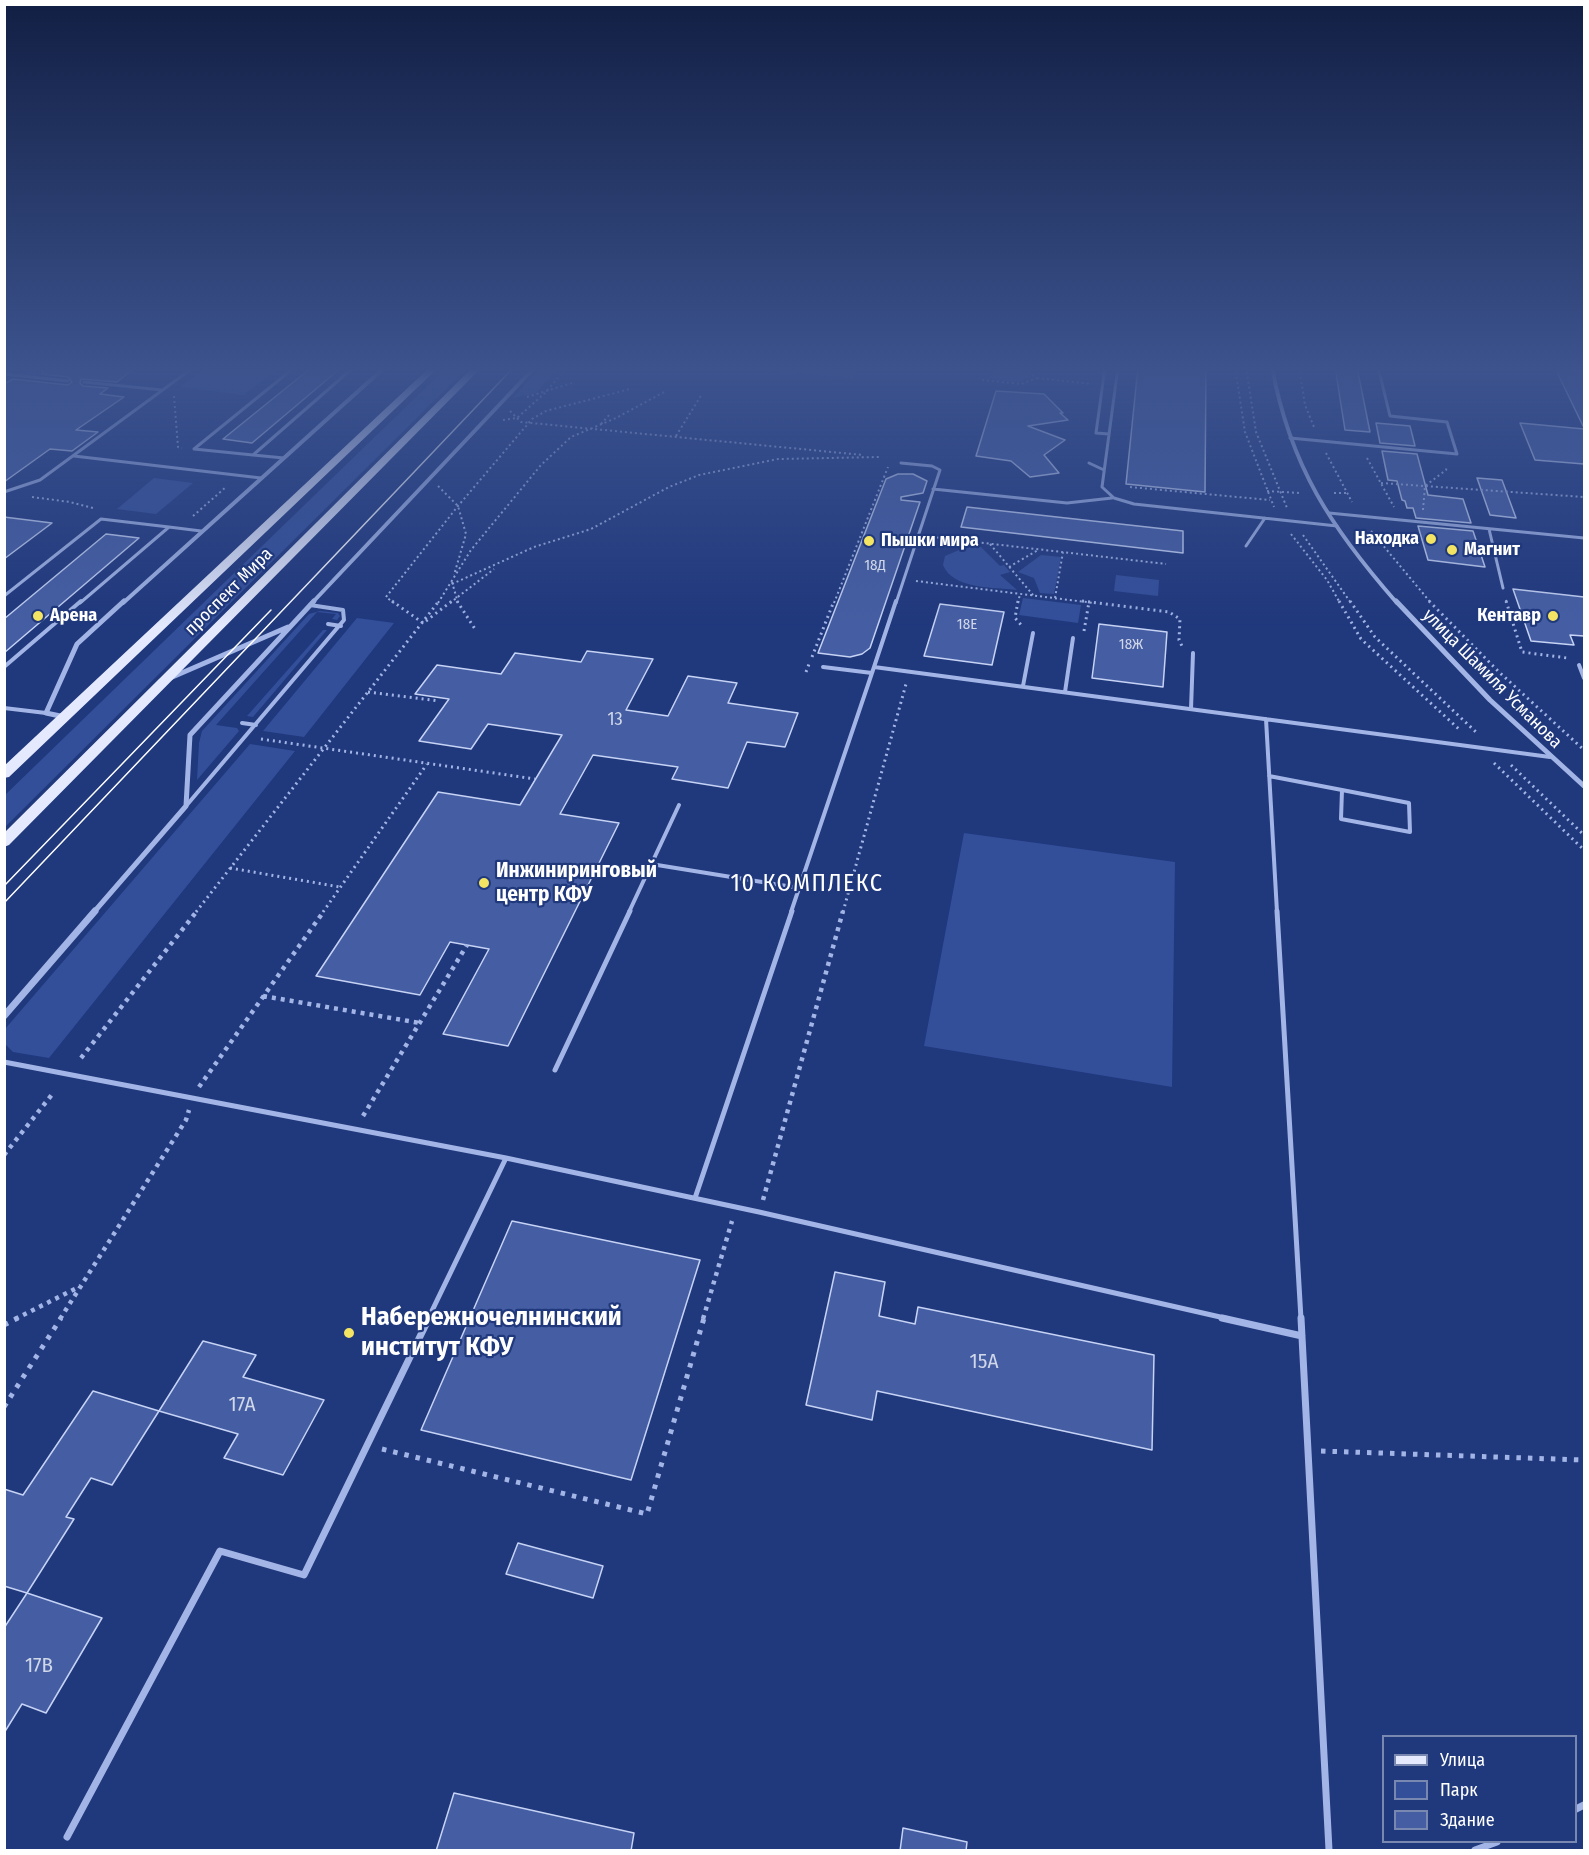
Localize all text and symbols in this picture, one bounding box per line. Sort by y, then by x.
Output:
place label: Находка [1355,528,1419,550]
place label: Пышки мира [881,530,979,552]
marker: Находка [1424,532,1438,546]
marker: Пышки мира [862,534,876,548]
place label: Магнит [1464,539,1520,561]
marker: Магнит [1445,543,1459,557]
street label: проспект Мира [181,544,277,640]
house number: 18Д [864,557,886,575]
place label: Арена [50,605,97,627]
street label: улица Шамиля Усманова [1418,605,1566,753]
place label: Кентавр [1477,605,1541,627]
marker: Арена [31,609,45,623]
marker: Кентавр [1546,609,1560,623]
house number: 18Е [957,616,977,634]
house number: 18Ж [1119,636,1143,654]
house number: 13 [607,709,623,731]
place label: Инжиниринговый центр КФУ [496,858,657,908]
district label: 10 КОМПЛЕКС [731,870,883,898]
marker: Инжиниринговый центр КФУ [477,876,491,890]
place label: Набережночелнинский институт КФУ [361,1302,622,1364]
marker: Набережночелнинский институт КФУ [342,1326,356,1340]
house number: 15А [970,1349,998,1375]
house number: 17А [228,1392,256,1418]
house number: 17В [25,1653,53,1679]
legend [1382,1735,1577,1843]
text: Улица [1440,1749,1485,1771]
text: Парк [1440,1779,1478,1801]
text: Здание [1440,1809,1495,1831]

